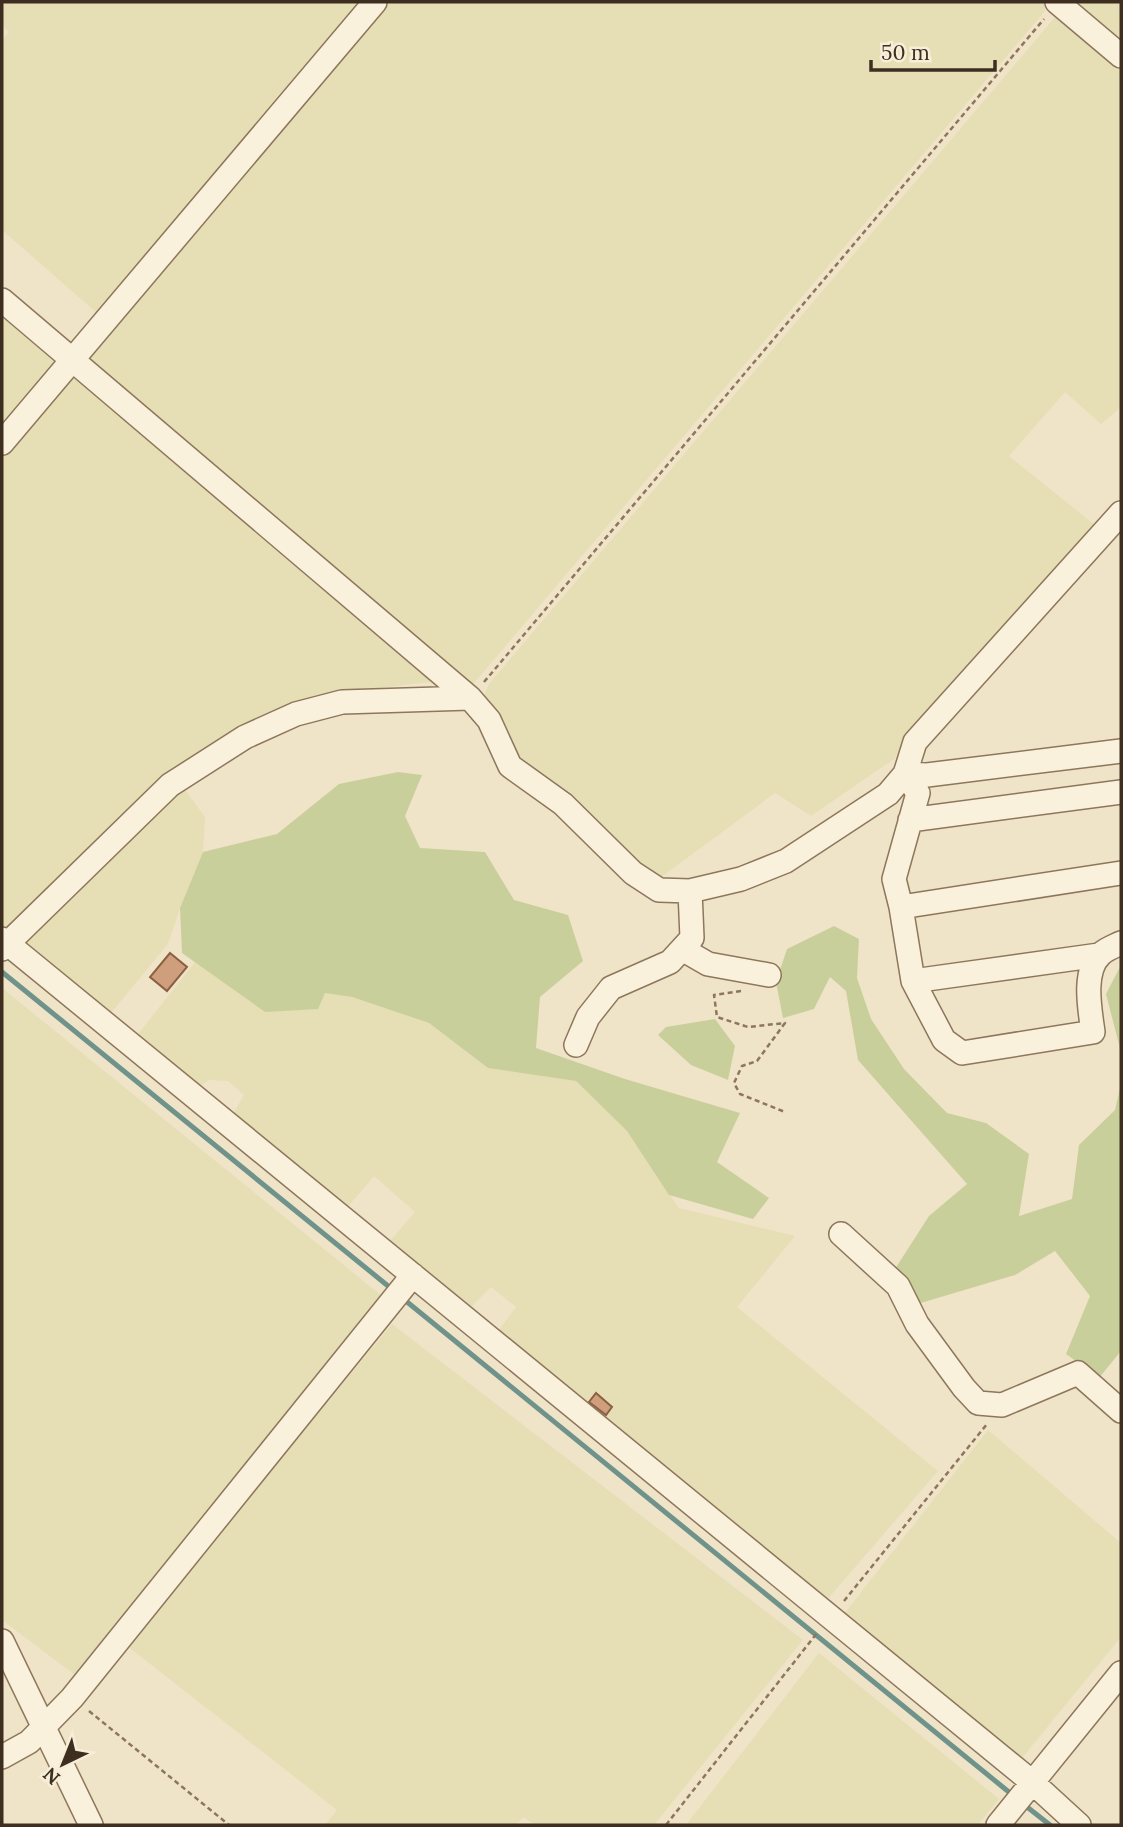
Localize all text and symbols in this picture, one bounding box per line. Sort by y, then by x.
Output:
scale bar [871,28,995,72]
text: 50 m [881,39,930,66]
north arrow [28,1729,98,1799]
text: N [38,1762,65,1790]

